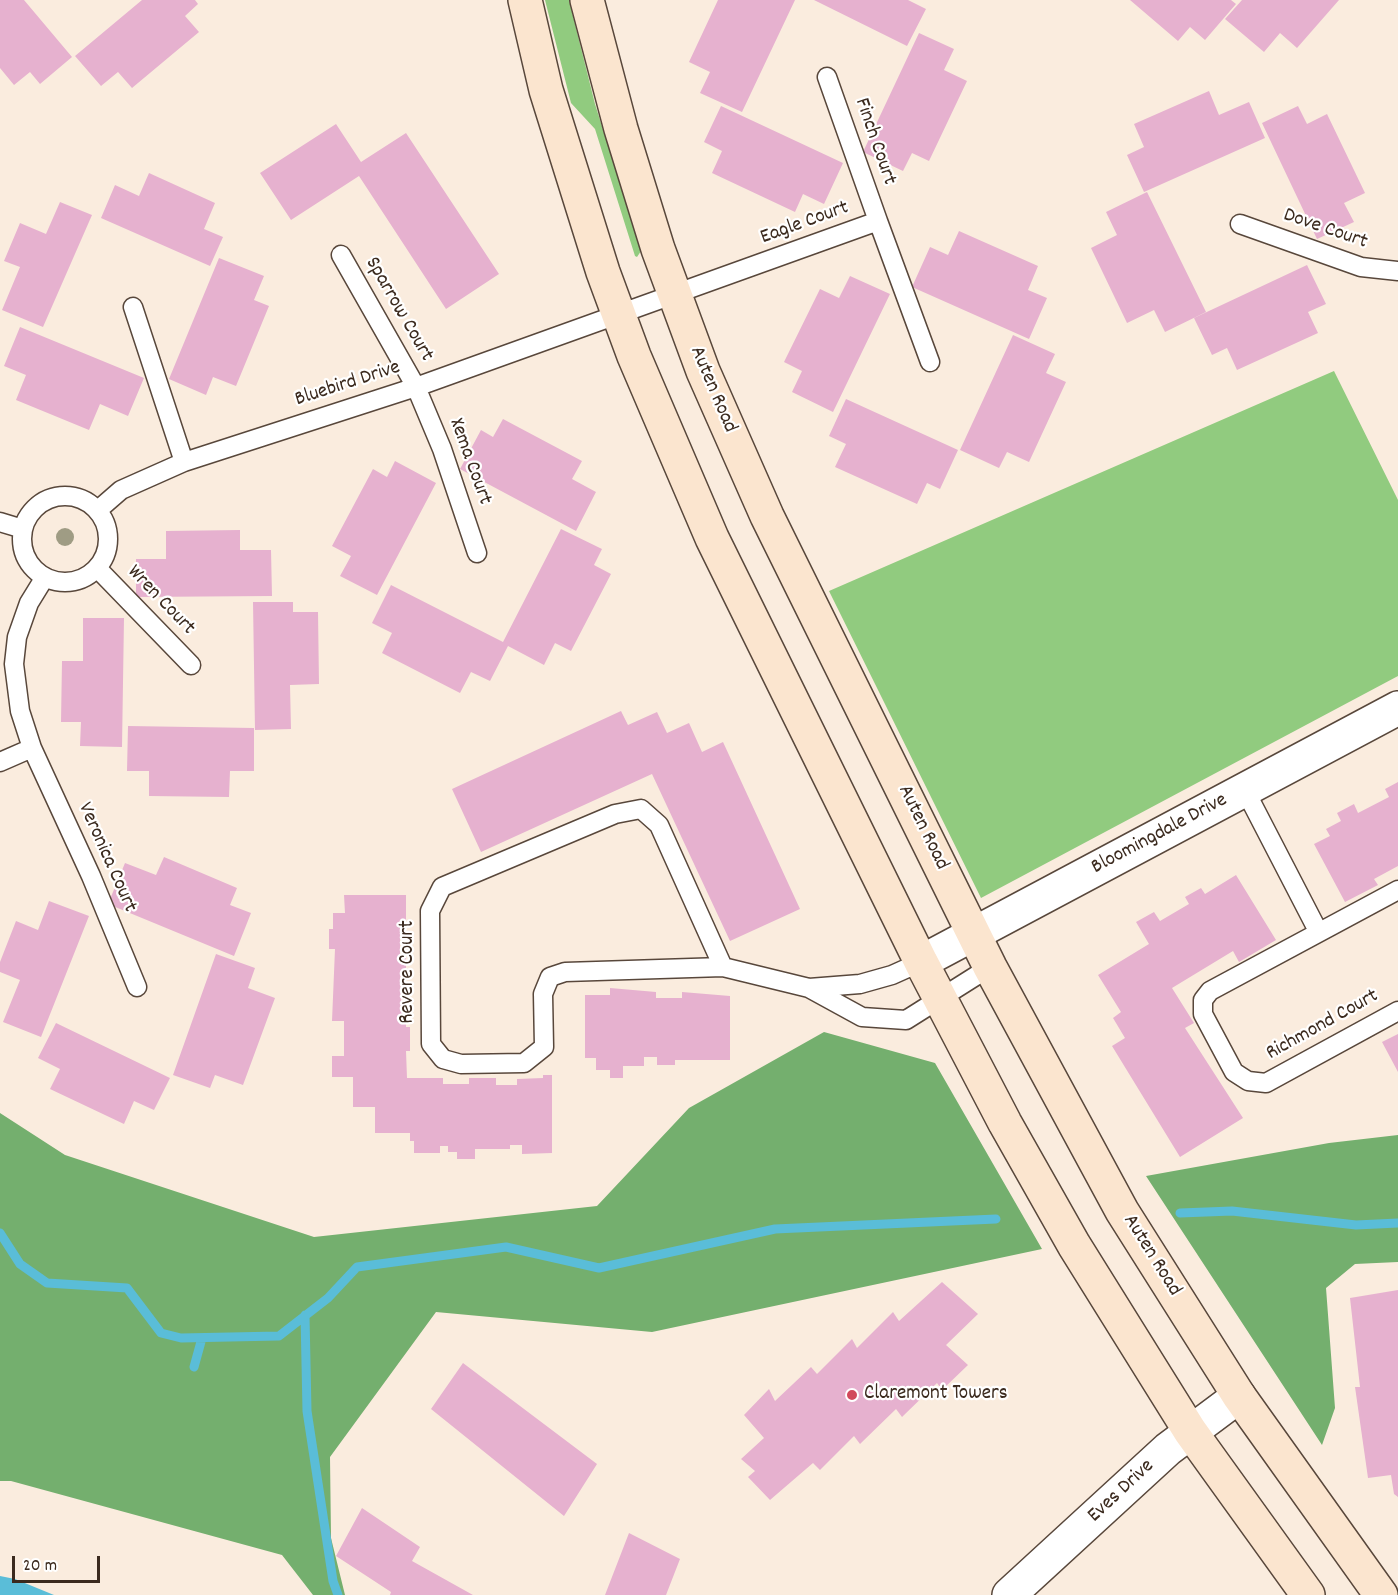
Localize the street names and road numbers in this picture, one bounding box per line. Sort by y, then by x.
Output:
street label: Finch Court [847,95,901,189]
street label: Eagle Court [757,196,853,252]
street label: Dove Court [1280,204,1370,256]
street label: Sparrow Court [358,253,438,367]
street label: Auten Road [683,343,741,437]
street label: Bluebird Drive [292,356,404,414]
street label: Xema Court [442,415,496,509]
street label: Wren Court [120,561,200,641]
street label: Auten Road [891,781,953,875]
street label: Bloomingdale Drive [1088,789,1232,881]
street label: Veronica Court [71,799,141,917]
street label: Revere Court [396,920,422,1024]
street label: Richmond Court [1262,985,1384,1067]
street label: Auten Road [1116,1211,1186,1301]
street label: Eves Drive [1084,1455,1160,1529]

